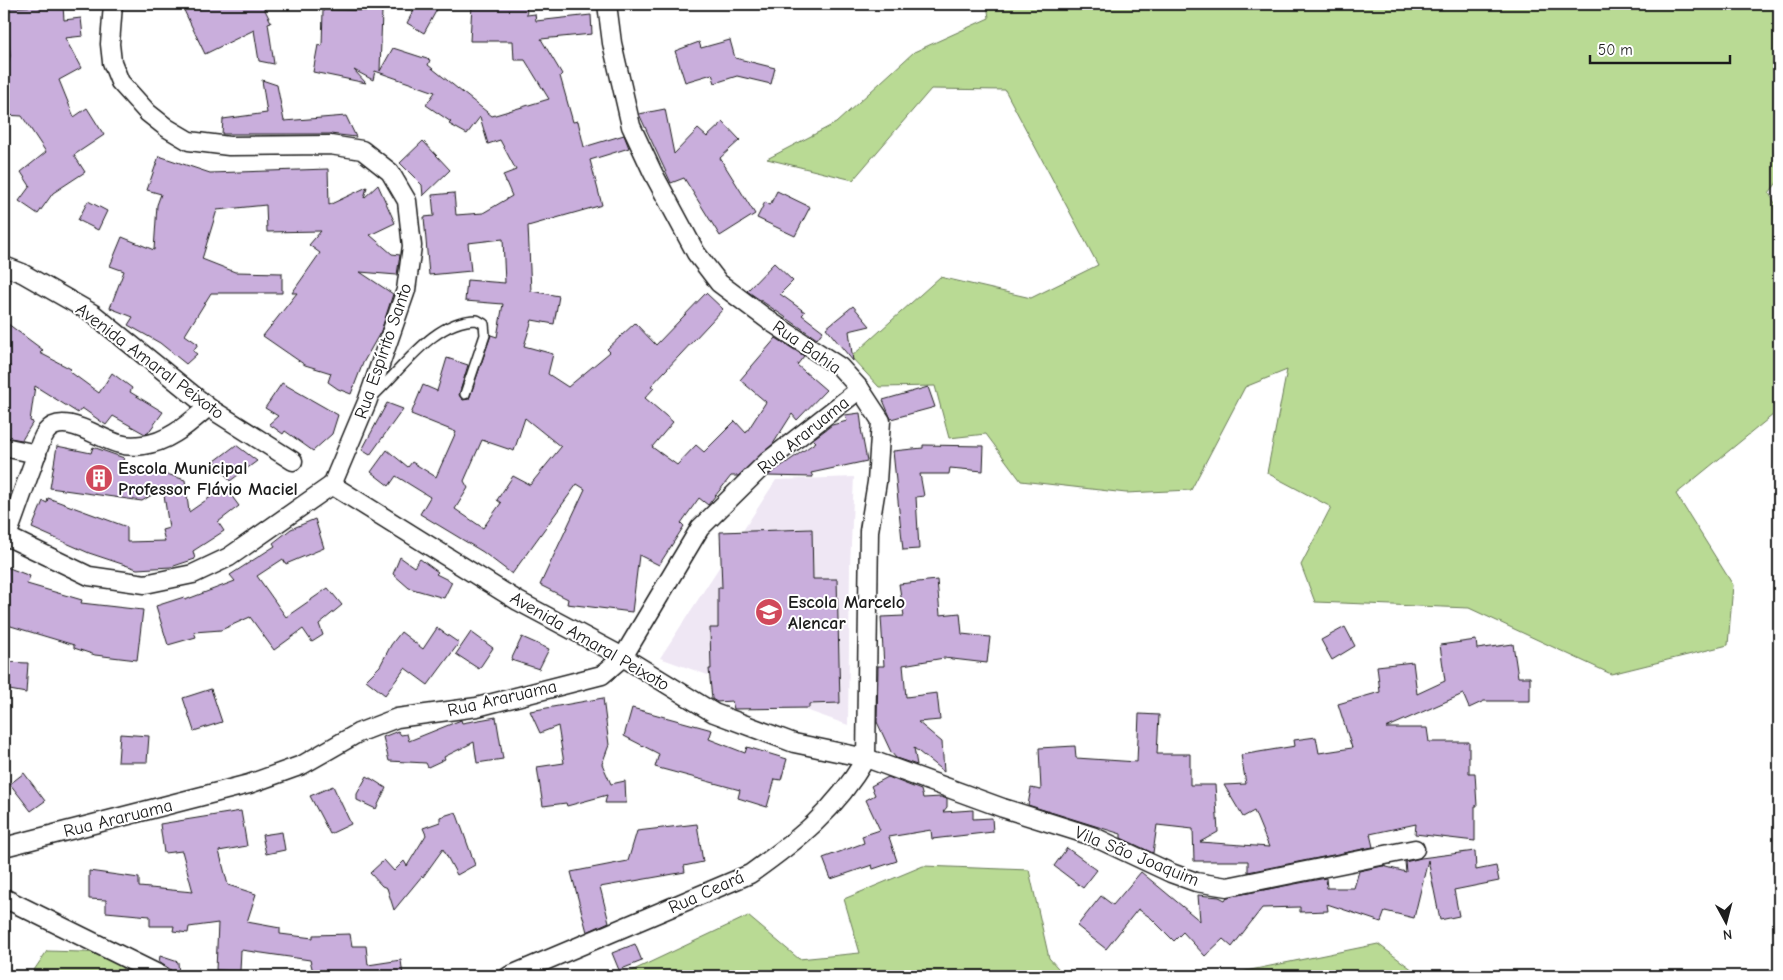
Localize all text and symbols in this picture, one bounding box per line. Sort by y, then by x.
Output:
scale bar [1590,32,1730,64]
text: 50 m [1598,41,1633,59]
street label: Rua Espírito Santo [350,281,417,422]
street label: Avenida Amaral Peixoto [71,299,228,424]
street label: Rua Bahia [768,316,845,379]
street label: Rua Araruama [753,392,853,479]
place label: Escola Municipal Professor Flávio Maciel [118,458,298,500]
building icon: Escola Municipal Professor Flávio Maciel [84,463,114,493]
street label: Avenida Amaral Peixoto [506,587,673,696]
place label: Escola Marcelo Alencar [788,592,905,634]
school or university icon: Escola Marcelo Alencar [754,597,784,627]
street label: Rua Araruama [445,676,559,721]
street label: Rua Araruama [61,795,175,842]
street label: Vila São Joaquim [1072,822,1202,891]
street label: Rua Ceará [665,866,747,918]
north arrow [1700,898,1750,948]
text: N [1722,925,1733,943]

